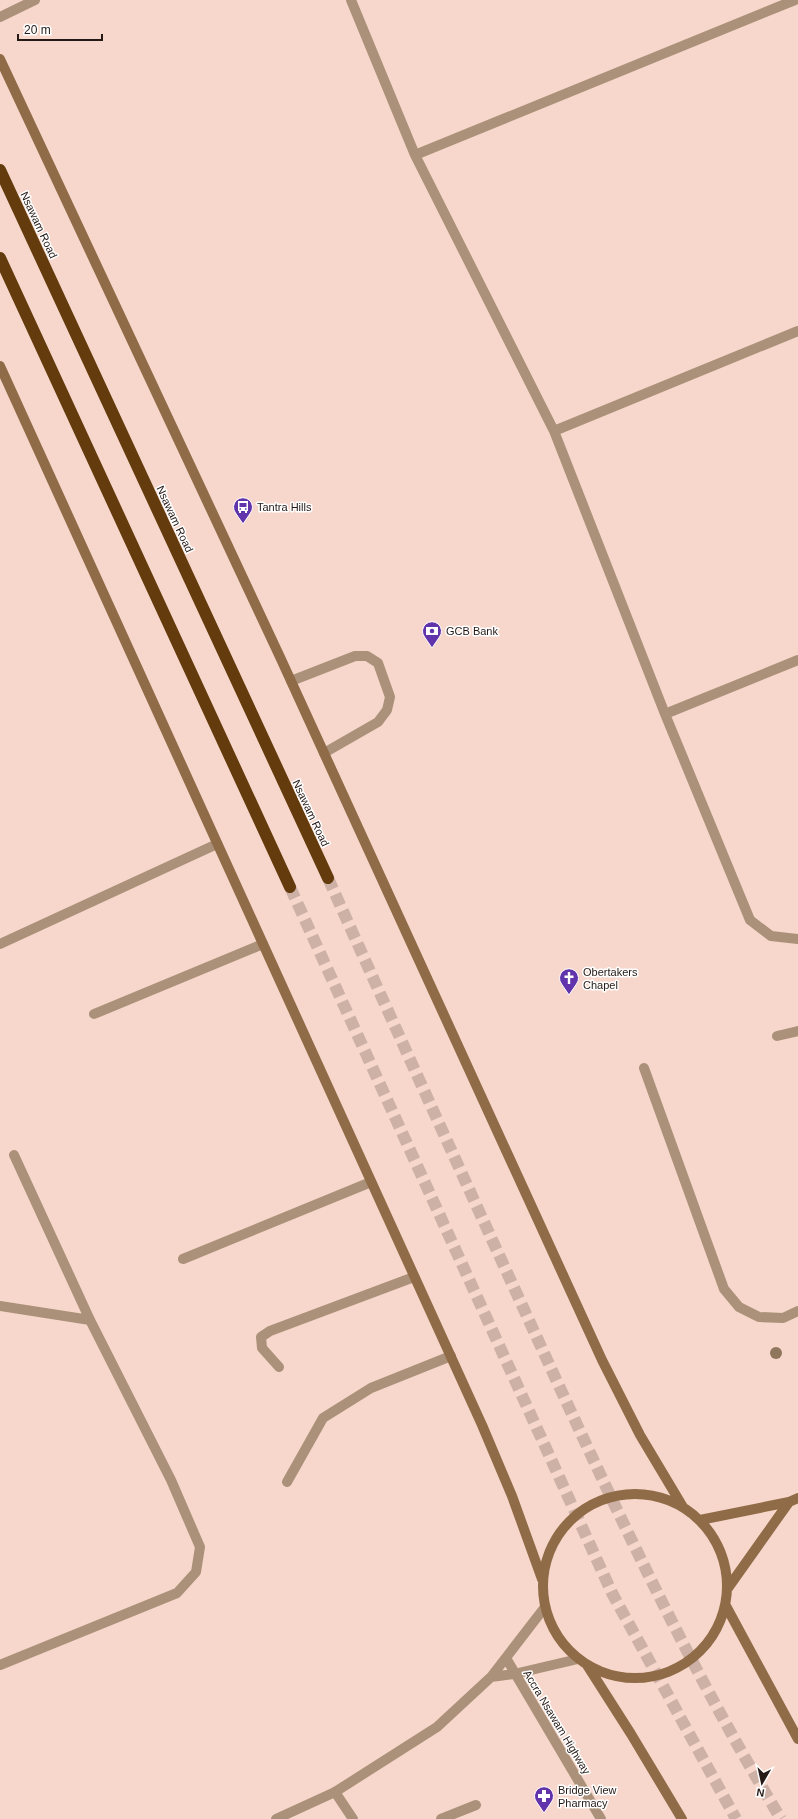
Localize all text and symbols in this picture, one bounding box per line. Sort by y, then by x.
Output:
scale bar [18,16,102,42]
text: 20 m [24,23,51,37]
street label: Nsawam Road [18,190,60,260]
street label: Nsawam Road [154,484,196,554]
bus stop icon: Tantra Hills [232,496,254,524]
place label: Tantra Hills [257,501,312,513]
bank icon: GCB Bank [421,620,443,648]
place label: GCB Bank [446,625,498,637]
street label: Nsawam Road [290,778,332,848]
place label: Obertakers Chapel [583,966,638,991]
church icon: Obertakers Chapel [558,967,580,995]
street label: Accra Nsawam Highway [521,1668,593,1777]
north arrow [742,1763,782,1803]
place label: Bridge View Pharmacy [558,1784,617,1809]
pharmacy icon: Bridge View Pharmacy [533,1785,555,1813]
text: N [756,1786,765,1799]

